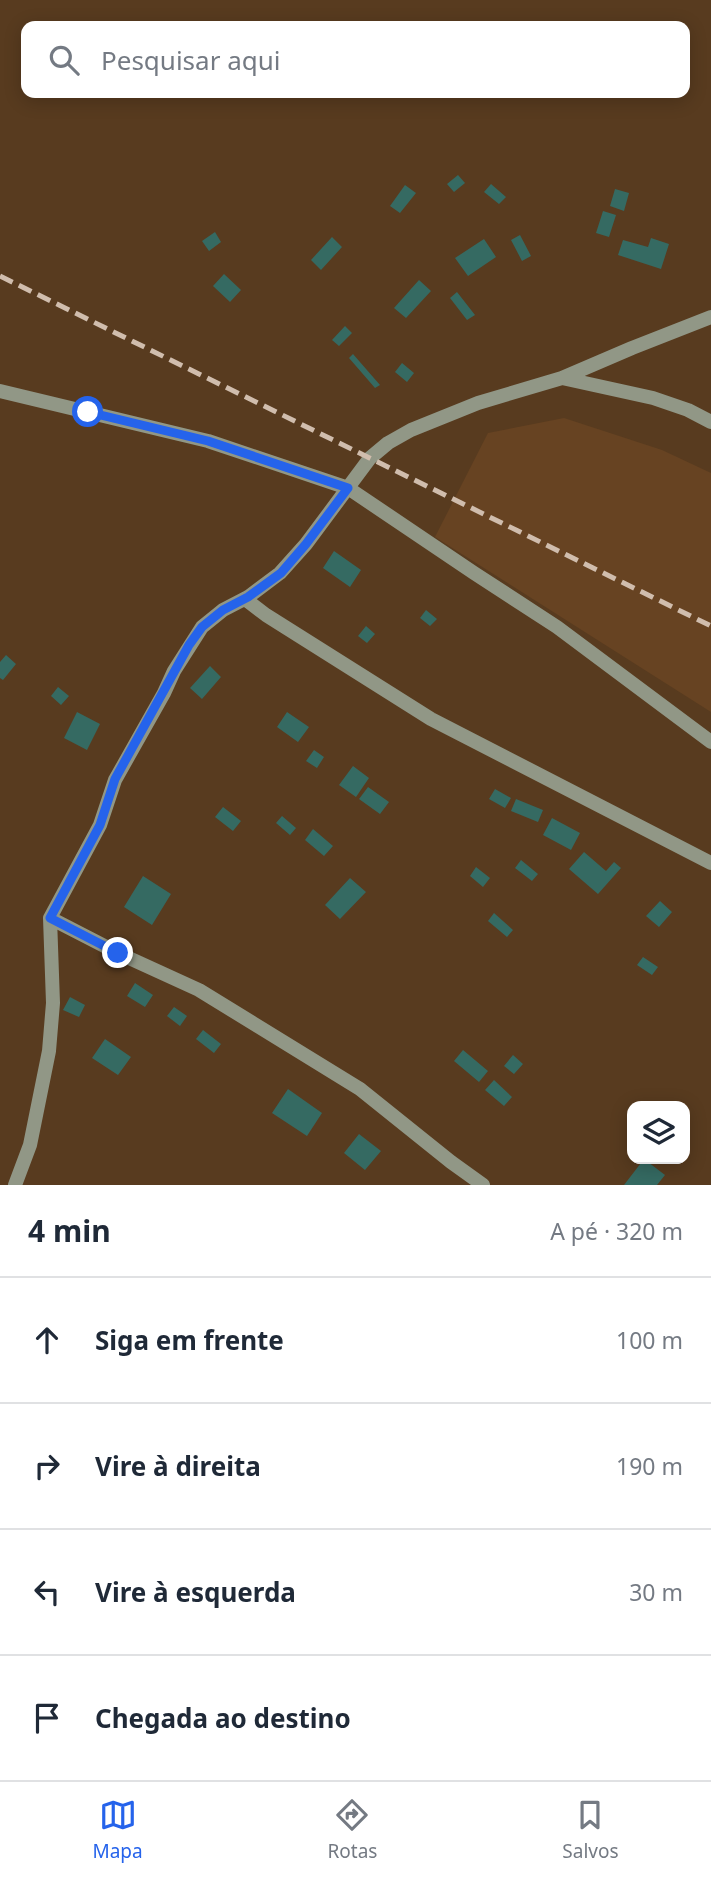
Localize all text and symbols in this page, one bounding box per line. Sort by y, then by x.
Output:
search box [21,21,690,98]
icon: search [45,41,83,79]
text: Pesquisar aqui [101,42,281,78]
route start [72,396,103,427]
route end [102,937,133,968]
map controls [627,1101,690,1164]
button: layers [627,1101,690,1164]
text: 4 min [28,1210,111,1251]
text: A pé · 320 m [550,1215,683,1247]
icon: ahead [28,1321,66,1359]
text: Siga em frente [95,1322,284,1358]
text: 100 m [616,1324,683,1356]
icon: right [28,1447,66,1485]
text: Vire à direita [95,1448,261,1484]
text: 190 m [616,1450,683,1482]
icon: left [28,1573,66,1611]
text: Vire à esquerda [95,1574,296,1610]
text: 30 m [629,1576,683,1608]
icon: arrive [28,1699,66,1737]
text: Chegada ao destino [95,1700,351,1736]
tab: Mapa [92,1796,143,1864]
tab: Rotas [328,1796,377,1864]
tab: Salvos [562,1796,619,1864]

